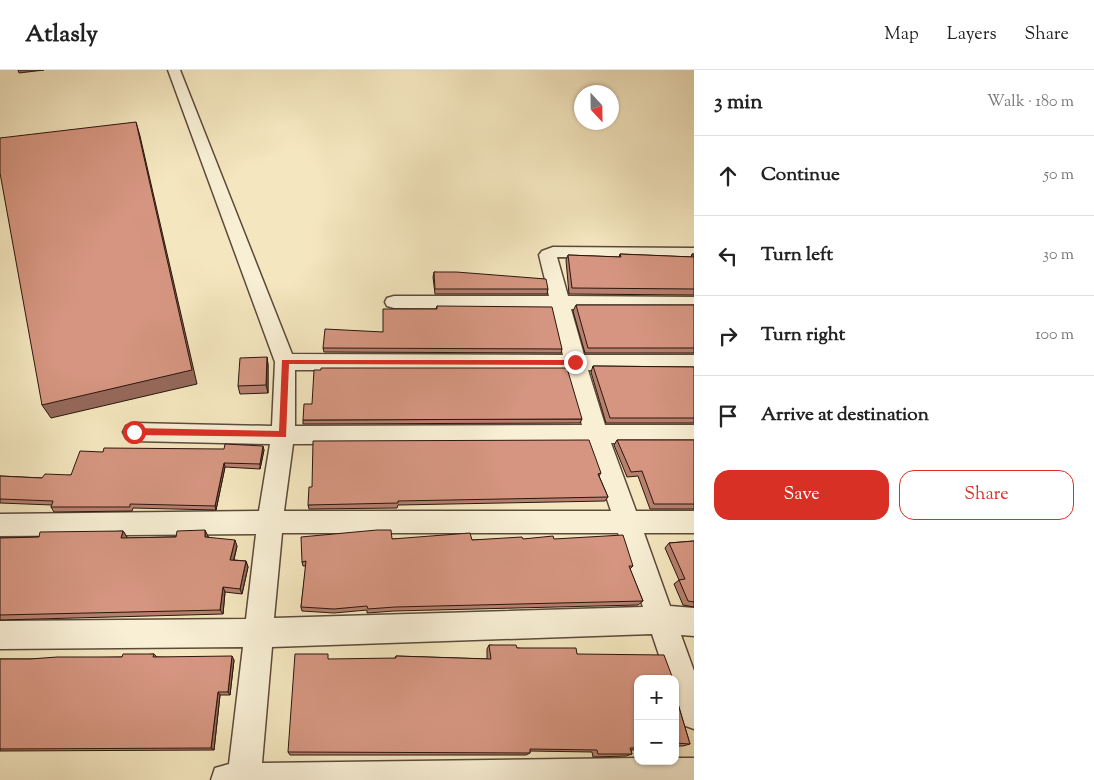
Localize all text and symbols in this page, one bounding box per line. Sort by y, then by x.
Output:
text: Atlasly [25,18,98,52]
text: Map [884,22,919,48]
text: Layers [947,22,997,48]
text: Share [1025,22,1069,48]
north arrow [574,85,619,130]
text: 3 min [714,88,763,118]
text: Walk · 180 m [987,91,1074,114]
icon: ahead [714,162,742,190]
text: Continue [761,162,840,189]
text: 50 m [1043,164,1074,187]
icon: left [714,242,742,270]
text: Turn left [761,242,833,269]
text: 30 m [1043,244,1074,267]
icon: right [714,322,742,350]
text: Turn right [761,322,845,349]
text: 100 m [1035,324,1074,347]
route end [564,351,587,374]
icon: arrive [714,402,742,430]
text: Arrive at destination [761,402,929,429]
route start [123,421,146,444]
button: Save [714,470,889,520]
button: Share [899,470,1074,520]
map controls [634,675,679,765]
button: + [634,675,679,720]
button: − [634,720,679,765]

